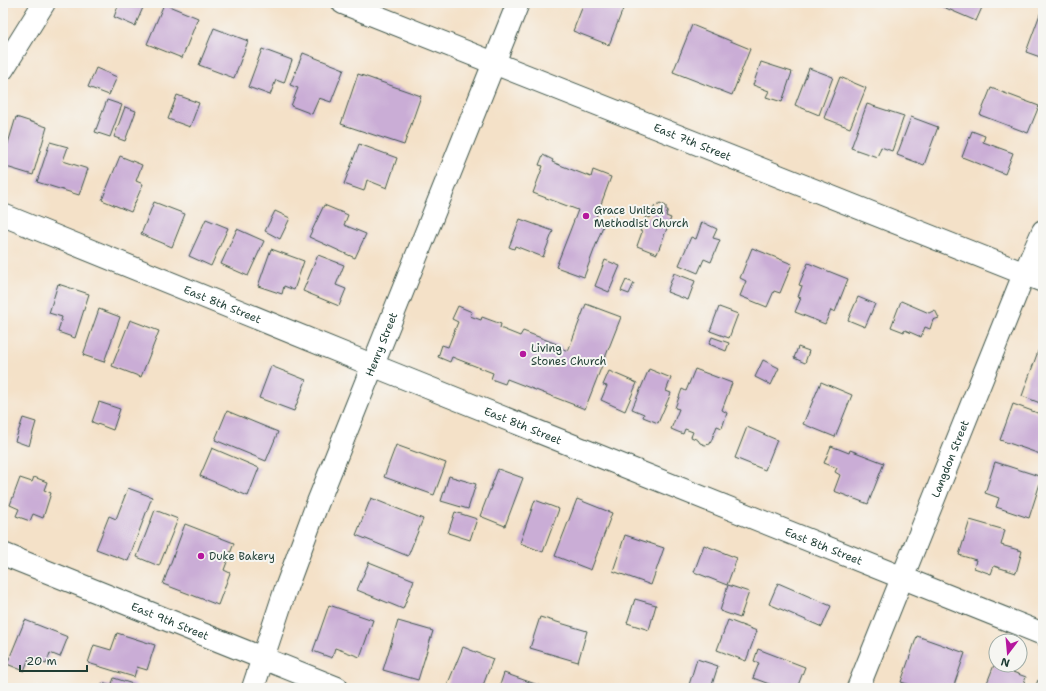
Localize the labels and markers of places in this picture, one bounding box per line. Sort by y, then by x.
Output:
place label: Grace United Methodist Church [594,203,689,231]
marker: Grace United Methodist Church [581,211,591,221]
place label: Living Stones Church [531,341,607,369]
marker: Living Stones Church [518,349,528,359]
place label: Duke Bakery [209,549,275,564]
marker: Duke Bakery [196,551,206,561]

